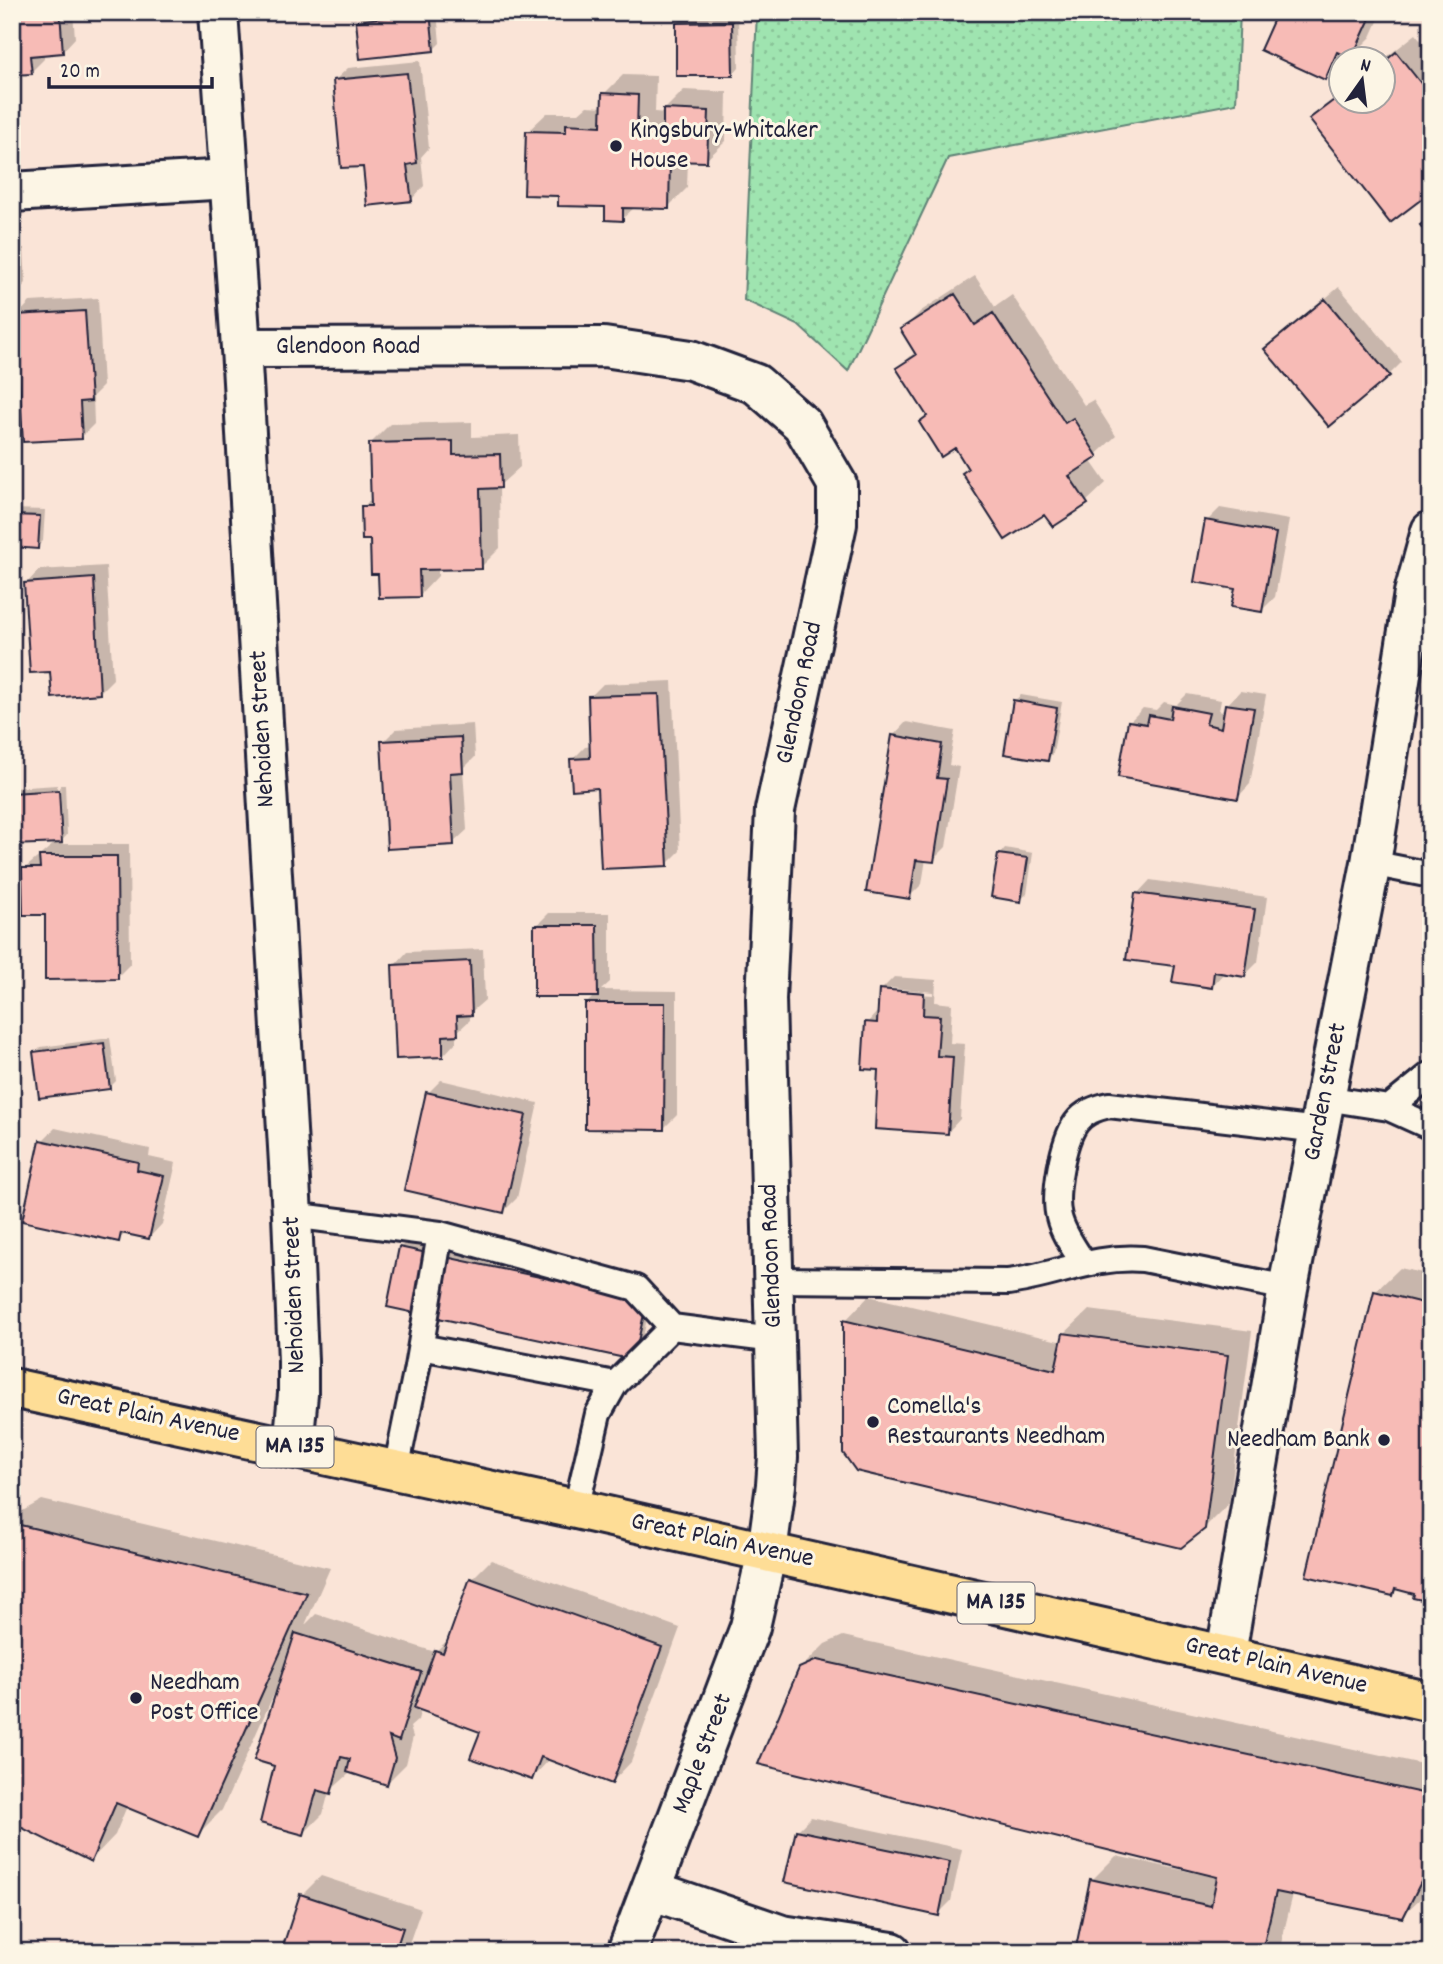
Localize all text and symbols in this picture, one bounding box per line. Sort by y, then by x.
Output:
scale bar [49,46,212,90]
north arrow [1328,46,1398,116]
text: N [1357,53,1373,81]
text: 20 m [60,58,100,88]
place label: Kingsbury-Whitaker House [630,113,818,180]
marker: Kingsbury-Whitaker House [608,138,624,154]
street label: Glendoon Road [276,329,420,366]
street label: Glendoon Road [767,618,833,768]
street label: Nehoiden Street [240,649,286,809]
street label: Garden Street [1295,1019,1358,1164]
street label: Glendoon Road [751,1183,793,1329]
street label: Nehoiden Street [274,1215,316,1374]
street label: Great Plain Avenue [53,1379,243,1453]
place label: Comella's Restaurants Needham [887,1389,1105,1456]
marker: Comella's Restaurants Needham [865,1414,881,1430]
place label: Needham Bank [1227,1422,1370,1459]
road number: MA 135 [256,1427,334,1468]
marker: Needham Bank [1376,1432,1392,1448]
street label: Great Plain Avenue [627,1504,817,1578]
road number: MA 135 [958,1582,1034,1624]
street label: Great Plain Avenue [1181,1627,1371,1705]
place label: Needham Post Office [150,1665,258,1732]
street label: Maple Street [663,1688,743,1820]
marker: Needham Post Office [128,1690,144,1706]

